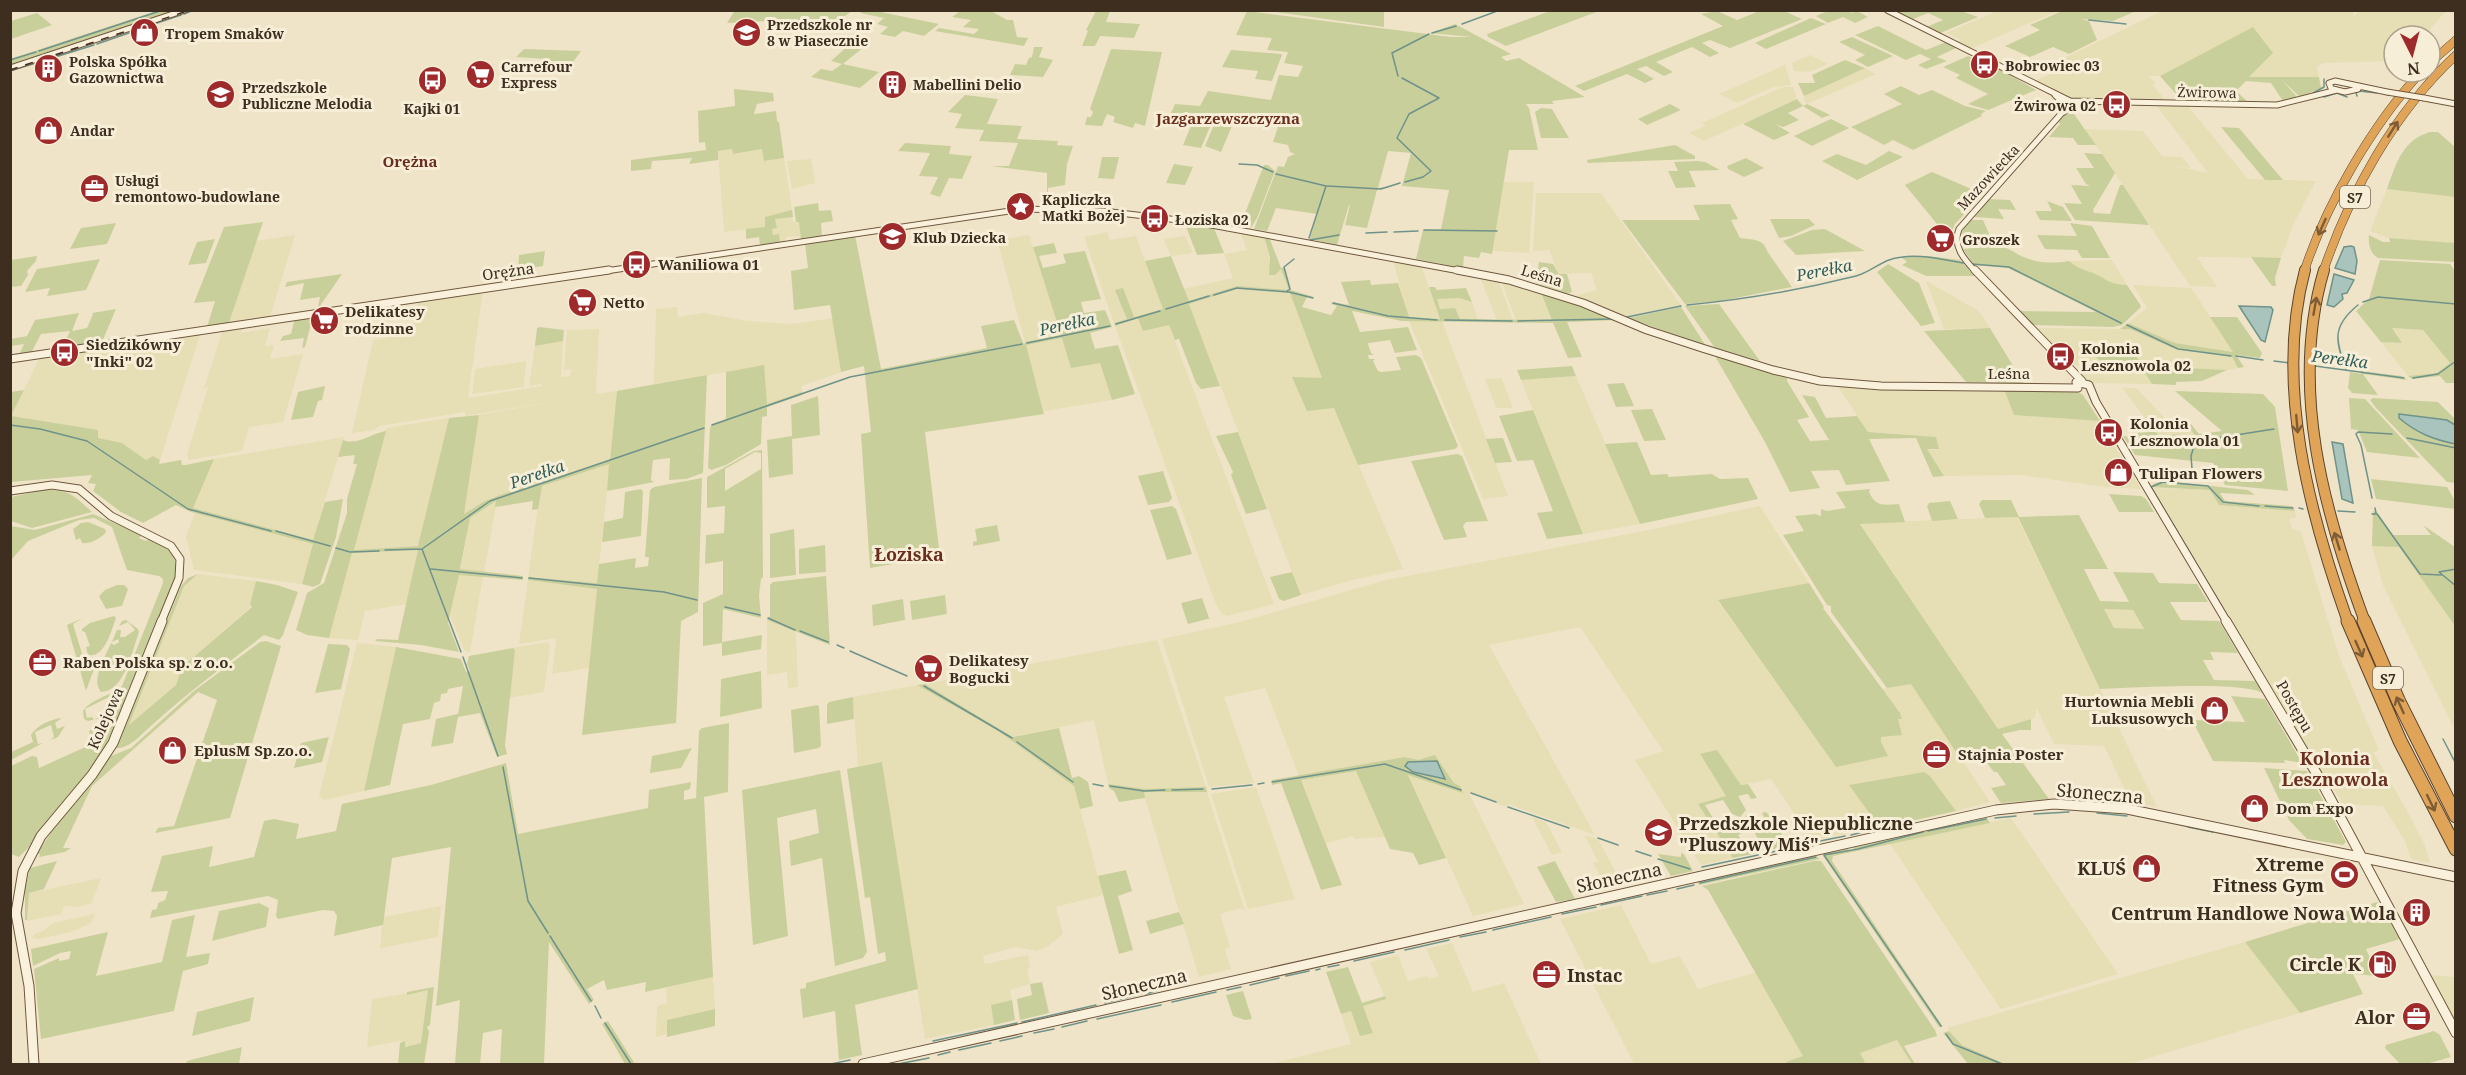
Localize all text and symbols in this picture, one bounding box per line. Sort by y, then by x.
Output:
place label: Przedszkole nr 8 w Piasecznie [767,15,873,50]
school or university icon: Przedszkole nr 8 w Piasecznie [730,16,762,48]
shop icon: Tropem Smaków [128,17,160,49]
place label: Tropem Smaków [165,24,284,43]
north arrow [2382,24,2442,84]
bus stop icon: Bobrowiec 03 [1968,49,2000,81]
place label: Polska Spółka Gazownictwa [69,52,167,87]
building icon: Polska Spółka Gazownictwa [32,53,64,85]
place label: Bobrowiec 03 [2005,56,2100,75]
place label: Carrefour Express [501,57,573,92]
text: N [2406,57,2421,81]
supermarket icon: Carrefour Express [464,58,496,90]
bus stop icon: Kajki 01 [416,65,448,97]
building icon: Mabellini Delio [876,68,908,100]
place label: Mabellini Delio [913,75,1022,94]
place label: Przedszkole Publiczne Melodia [242,78,372,113]
school or university icon: Przedszkole Publiczne Melodia [205,79,237,111]
street label: Żwirowa [2177,82,2237,102]
bus stop icon: Żwirowa 02 [2101,89,2133,121]
place label: Żwirowa 02 [2014,96,2096,115]
place label: Kajki 01 [404,99,460,118]
district label: Jazgarzewszczyzna [1155,108,1300,128]
shop icon: Andar [33,114,65,146]
place label: Andar [70,121,115,140]
one-way arrow [2387,121,2399,138]
street label: Mazowiecka [1953,140,2023,214]
district label: Orężna [382,151,438,171]
place label: Usługi remontowo-budowlane [115,171,280,206]
office icon: Usługi remontowo-budowlane [78,172,110,204]
road number: S7 [2340,186,2370,208]
place label: Kapliczka Matki Bożej [1042,190,1125,225]
place icon: Kapliczka Matki Bożej [1005,191,1037,223]
bus stop icon: Łoziska 02 [1138,203,1170,235]
place label: Łoziska 02 [1175,210,1249,229]
one-way arrow [2315,217,2327,235]
school or university icon: Klub Dziecka [876,221,908,253]
supermarket icon: Groszek [1925,223,1957,255]
place label: Klub Dziecka [913,228,1006,247]
place label: Groszek [1962,230,2020,249]
bus stop icon: Waniliowa 01 [621,248,653,280]
place label: Waniliowa 01 [658,254,760,274]
water label: Perełka [1793,254,1855,286]
street label: Orężna [481,257,535,285]
street label: Leśna [1519,259,1565,291]
supermarket icon: Netto [566,286,598,318]
place label: Netto [603,292,645,312]
one-way arrow [2310,297,2321,317]
place label: Delikatesy rodzinne [345,301,425,338]
supermarket icon: Delikatesy rodzinne [308,304,340,336]
water label: Perełka [1036,307,1098,341]
place label: Siedzikówny "Inki" 02 [86,334,182,371]
bus stop icon: Siedzikówny "Inki" 02 [49,337,81,369]
place label: Kolonia Lesznowola 02 [2081,338,2191,375]
bus stop icon: Kolonia Lesznowola 02 [2044,341,2076,373]
water label: Perełka [2310,345,2370,373]
street label: Leśna [1988,363,2030,383]
place label: Kolonia Lesznowola 01 [2130,413,2240,450]
one-way arrow [2292,414,2303,434]
bus stop icon: Kolonia Lesznowola 01 [2093,416,2125,448]
water label: Perełka [506,454,568,494]
shop icon: Tulipan Flowers [2102,457,2134,489]
place label: Tulipan Flowers [2139,463,2262,483]
one-way arrow [2331,532,2342,551]
district label: Łoziska [874,542,944,566]
one-way arrow [2354,640,2365,658]
office icon: Raben Polska sp. z o.o. [26,646,58,678]
place label: Delikatesy Bogucki [949,650,1029,687]
place label: Raben Polska sp. z o.o. [63,652,233,672]
supermarket icon: Delikatesy Bogucki [912,653,944,685]
road number: S7 [2373,667,2403,689]
street label: Postępu [2272,677,2318,736]
street label: Kolejowa [82,684,128,752]
place label: Hurtownia Mebli Luksusowych [2064,691,2195,728]
shop icon: Hurtownia Mebli Luksusowych [2199,694,2231,726]
one-way arrow [2393,696,2404,714]
shop icon: EplusM Sp.zo.o. [157,734,189,766]
office icon: Stajnia Poster [1921,738,1953,770]
place label: EplusM Sp.zo.o. [194,740,312,760]
place label: Stajnia Poster [1958,744,2064,764]
district label: Kolonia Lesznowola [2282,746,2389,791]
street label: Słoneczna [2056,777,2144,809]
shop icon: Dom Expo [2239,792,2271,824]
one-way arrow [2426,794,2438,812]
place label: Dom Expo [2276,798,2354,818]
place label: Przedszkole Niepubliczne "Pluszowy Miś" [1679,811,1913,856]
school or university icon: Przedszkole Niepubliczne "Pluszowy Miś" [1642,817,1674,849]
shop icon: KLUŚ [2131,852,2163,884]
place label: Xtreme Fitness Gym [2213,852,2324,897]
street label: Słoneczna [1574,856,1664,898]
place label: KLUŚ [2077,856,2126,880]
sports icon: Xtreme Fitness Gym [2329,858,2361,890]
building icon: Centrum Handlowe Nowa Wola [2401,897,2433,929]
place label: Centrum Handlowe Nowa Wola [2111,901,2396,925]
fuel station icon: Circle K [2366,948,2398,980]
place label: Circle K [2289,952,2362,976]
office icon: Instac [1530,959,1562,991]
street label: Słoneczna [1099,963,1189,1005]
place label: Instac [1567,963,1622,987]
office icon: Alor [2400,1001,2432,1033]
place label: Alor [2355,1005,2396,1029]

